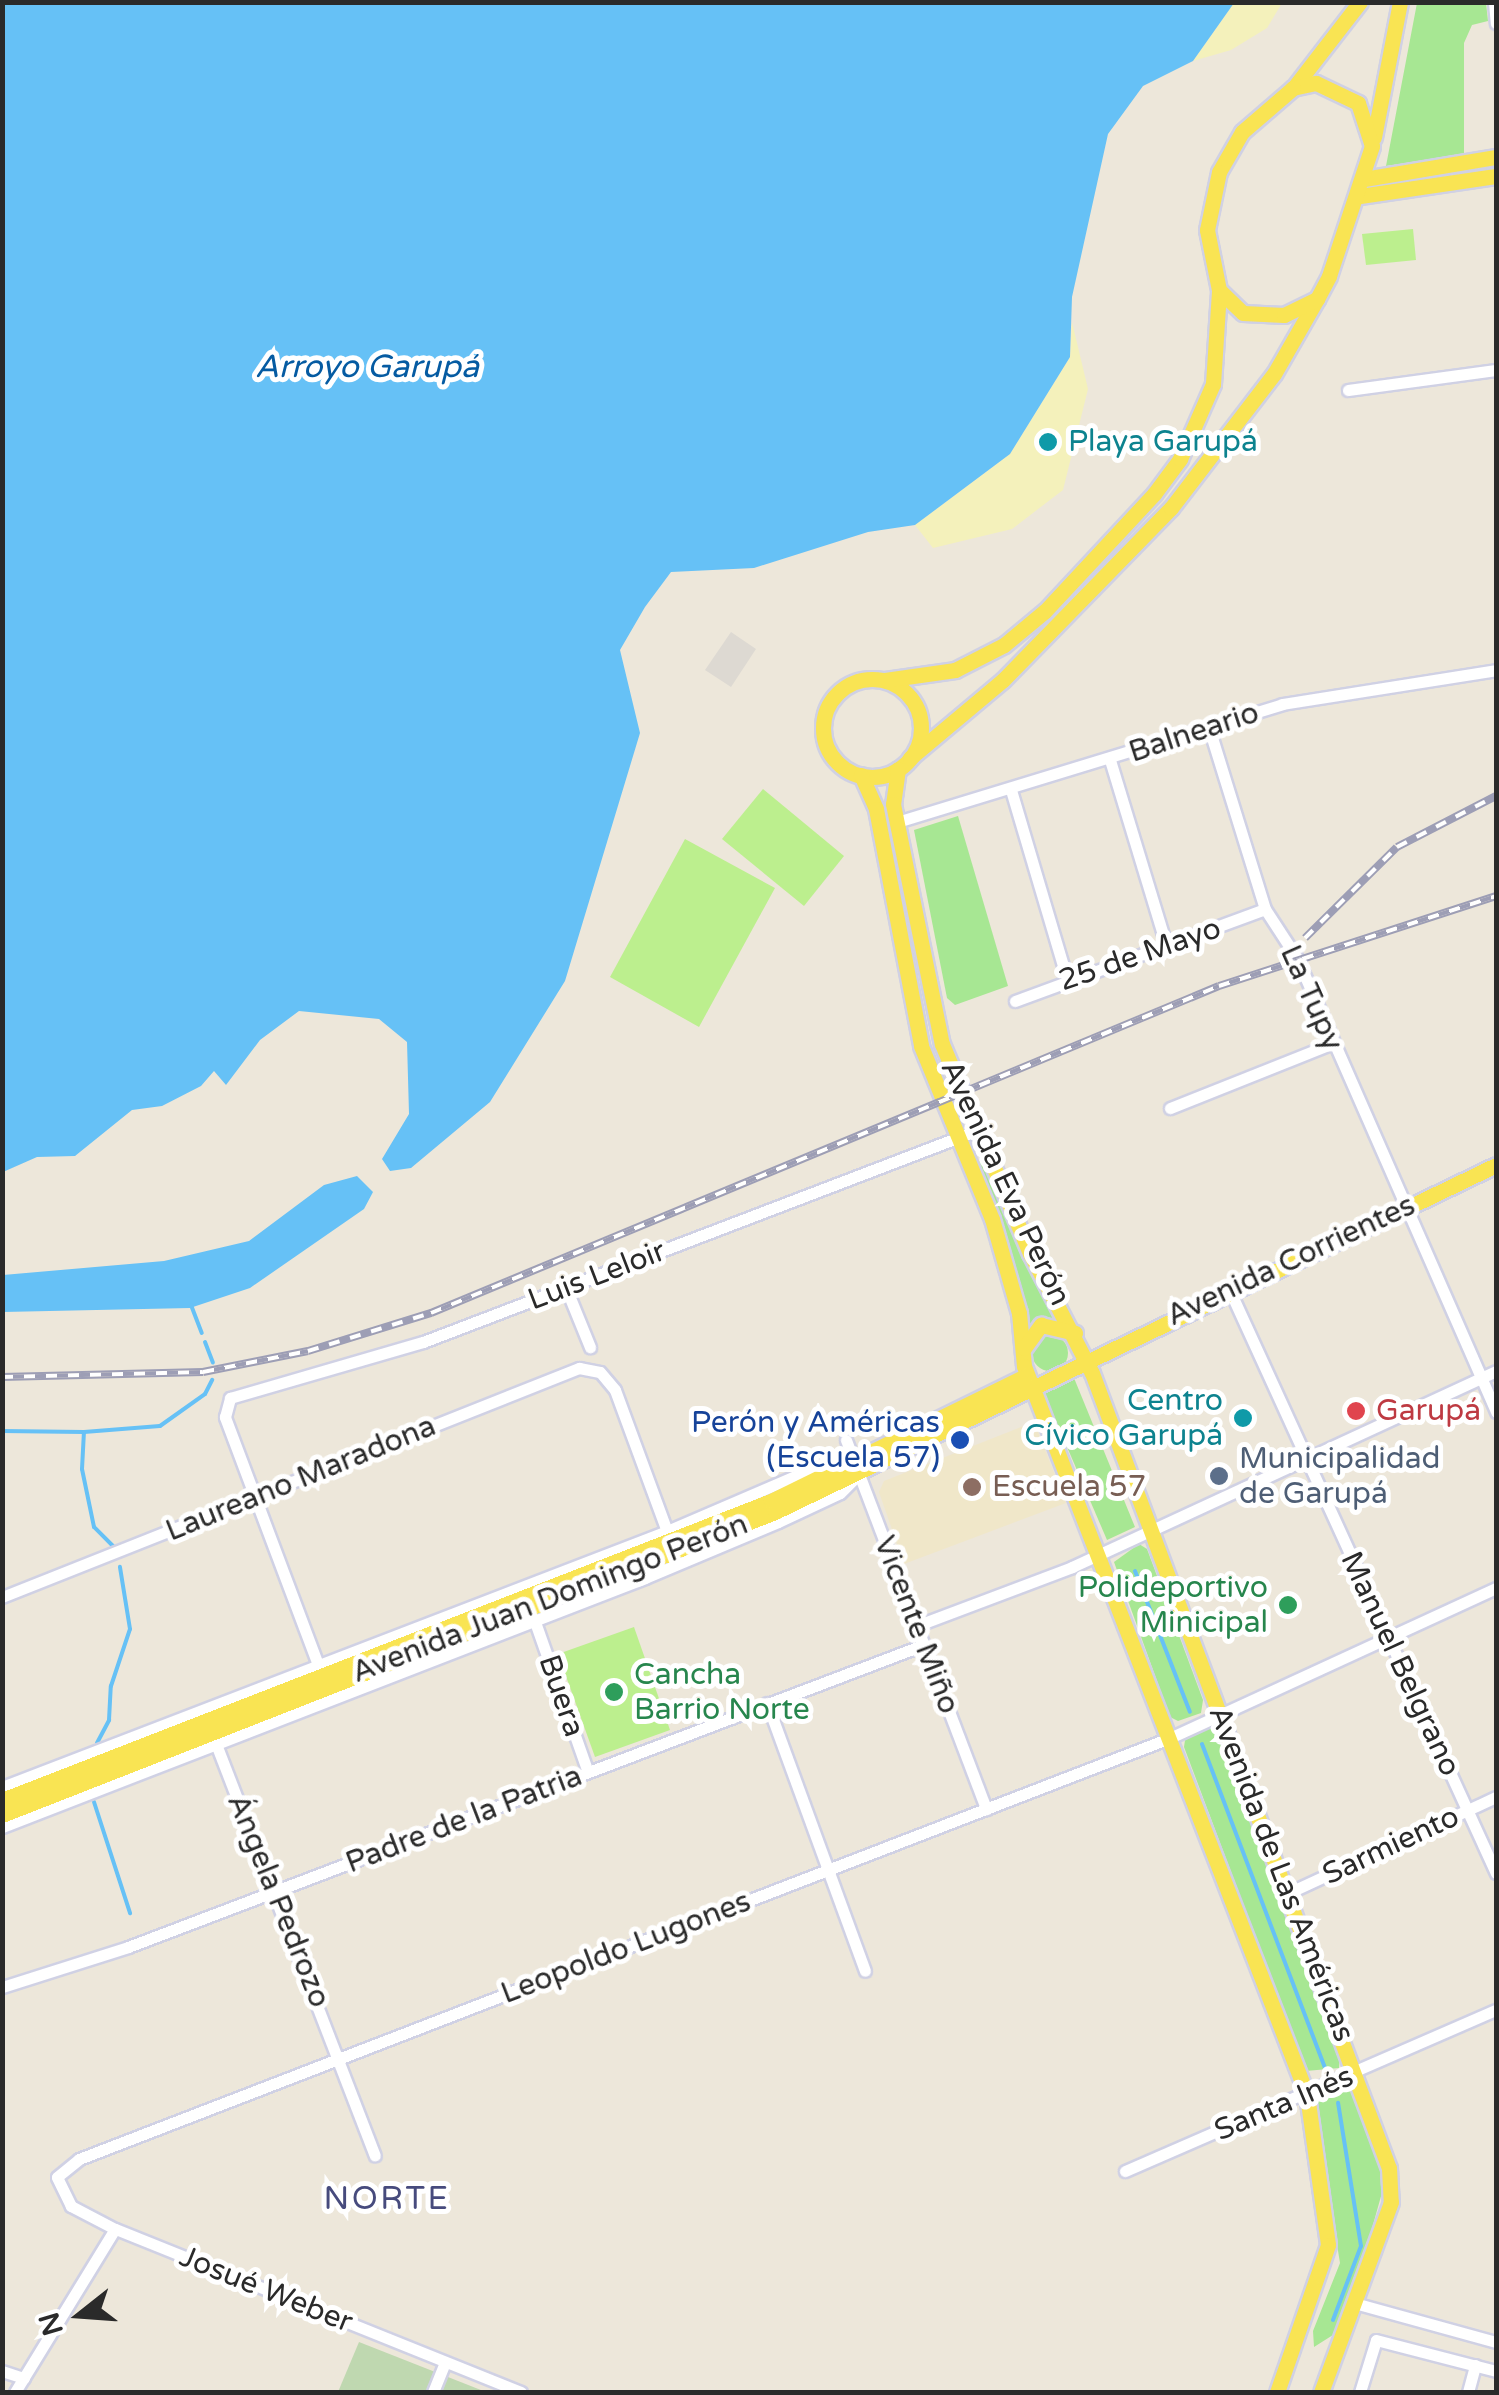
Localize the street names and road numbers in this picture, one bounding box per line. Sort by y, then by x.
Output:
street label: Balneario [1125,695,1263,771]
street label: 25 de Mayo [1054,910,1226,1000]
street label: La Tupy [1272,940,1350,1056]
street label: Avenida Eva Perón [932,1055,1078,1311]
street label: Avenida Corrientes [1161,1188,1421,1334]
street label: Luis Leloir [523,1233,671,1319]
street label: Laureano Maradona [161,1408,441,1550]
street label: Avenida Juan Domingo Perón [347,1507,753,1691]
street label: Vicente Miño [866,1531,966,1719]
street label: Manuel Belgrano [1332,1546,1468,1782]
street label: Buera [530,1650,592,1742]
street label: Avenida de Las Américas [1200,1701,1362,2047]
street label: Padre de la Patria [341,1758,587,1882]
street label: Ángela Pedrozo [219,1789,337,2013]
street label: Sarmiento [1317,1799,1465,1893]
street label: Leopoldo Lugones [496,1884,756,2012]
street label: Santa Inés [1209,2059,1359,2149]
street label: Josué Weber [174,2239,358,2341]

